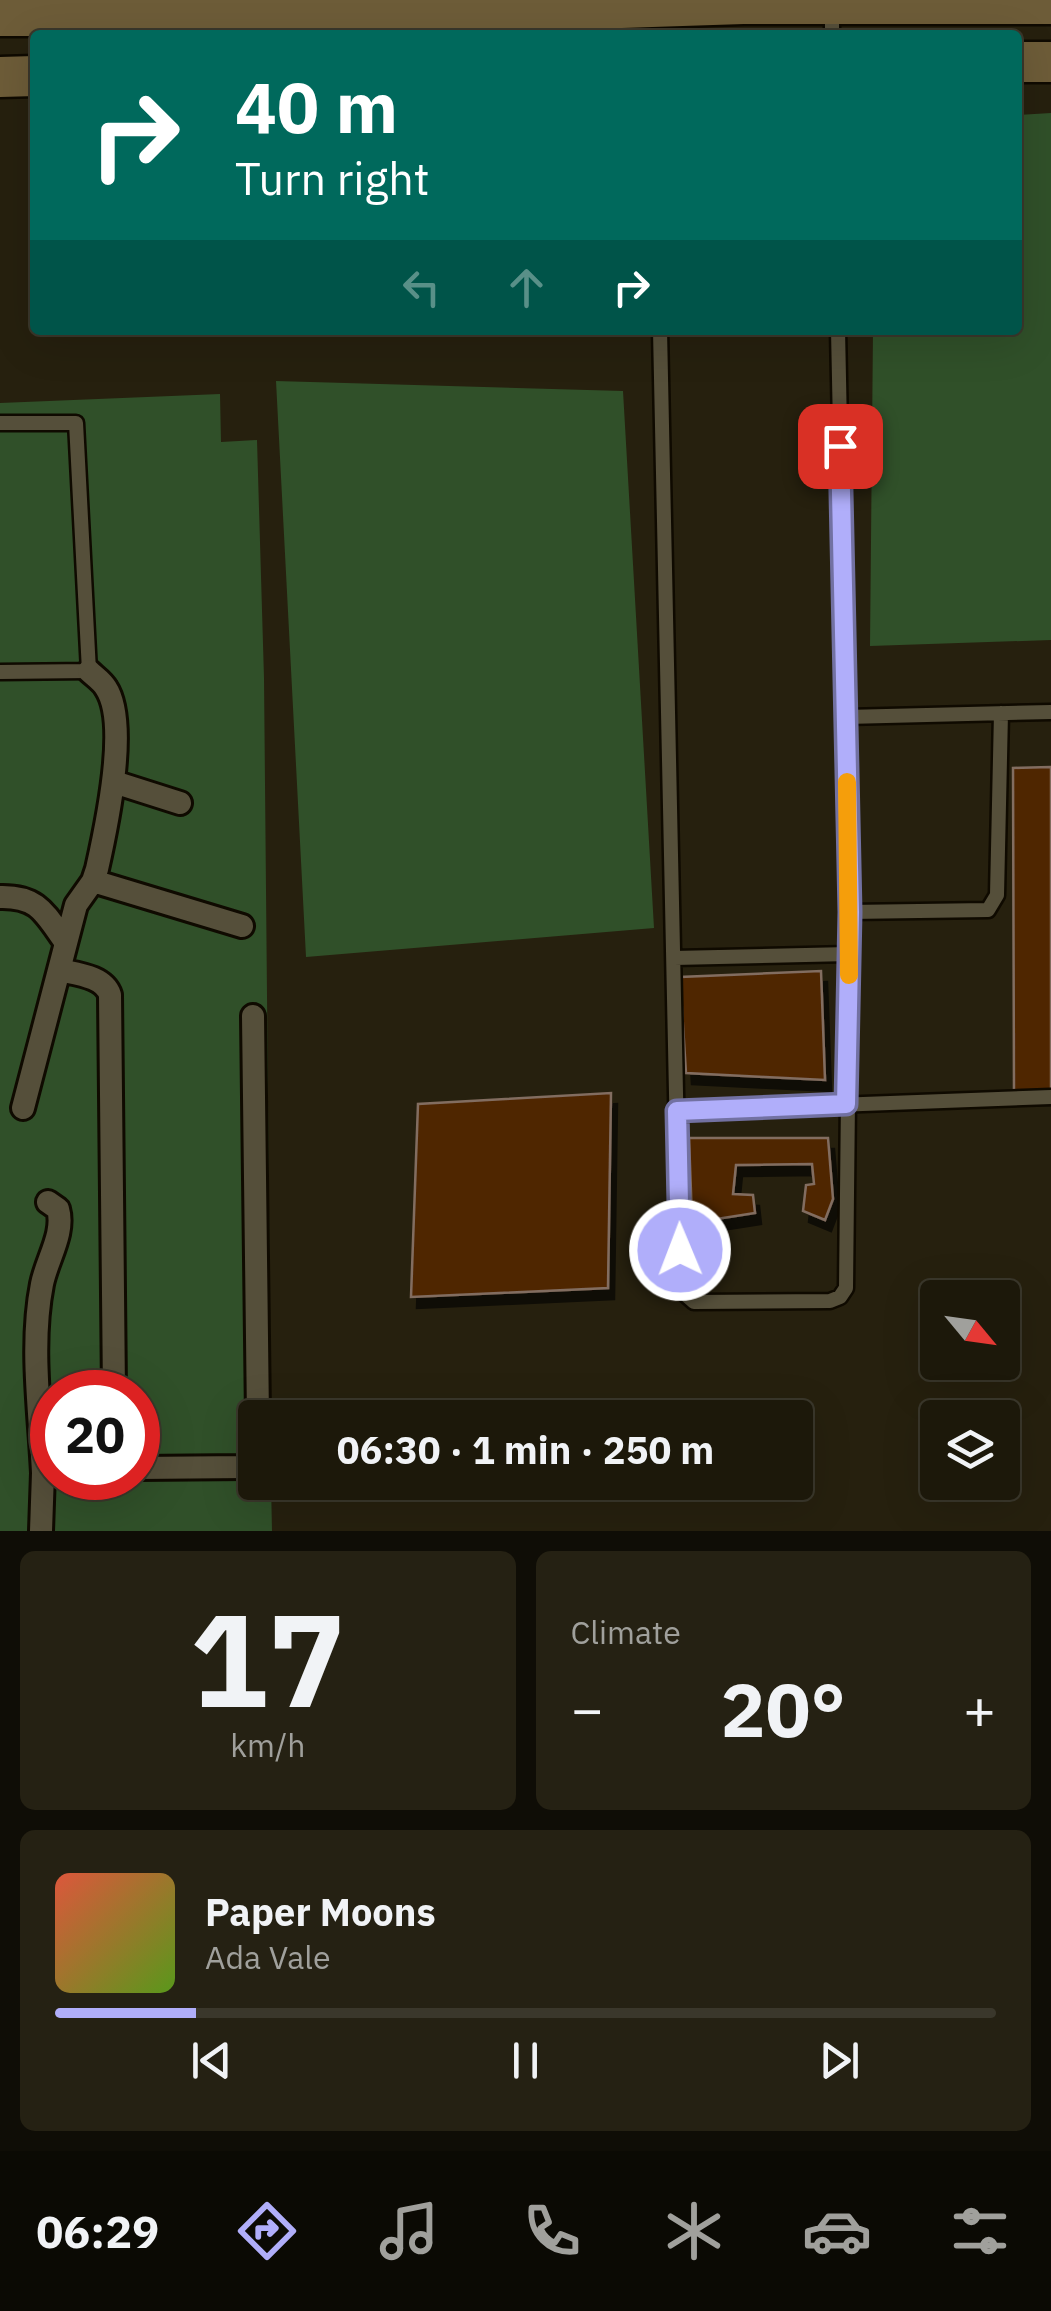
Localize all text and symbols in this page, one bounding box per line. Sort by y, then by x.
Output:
text: 40 m [235,61,398,152]
icon: right [70,70,200,200]
text: Turn right [235,149,430,207]
icon: left [394,260,449,315]
icon: ahead [499,260,554,315]
icon: right [604,260,659,315]
pin [798,404,883,489]
icon: arrive [813,419,868,474]
position arrow [628,1198,732,1302]
north arrow [920,1280,1020,1380]
map controls [920,1280,1020,1500]
speed limit sign: 20 [30,1370,160,1500]
button: layers [920,1400,1020,1500]
text: 06:30 · 1 min · 250 m [337,1425,714,1474]
text: 17 [190,1574,346,1743]
text: Climate [571,1611,681,1653]
text: 20° [721,1660,846,1758]
text: − [571,1673,604,1744]
text: + [963,1673,996,1744]
text: km/h [230,1724,305,1766]
text: Paper Moons [205,1887,436,1936]
text: Ada Vale [205,1936,331,1978]
icon: previous [184,2033,239,2088]
icon: pause [498,2033,553,2088]
icon: next [812,2033,867,2088]
icon: directions [232,2196,302,2266]
icon: music [374,2196,444,2266]
icon: phone [517,2196,587,2266]
icon: climate [659,2196,729,2266]
icon: car [802,2196,872,2266]
icon: filters [945,2196,1015,2266]
text: 06:29 [36,2202,159,2260]

